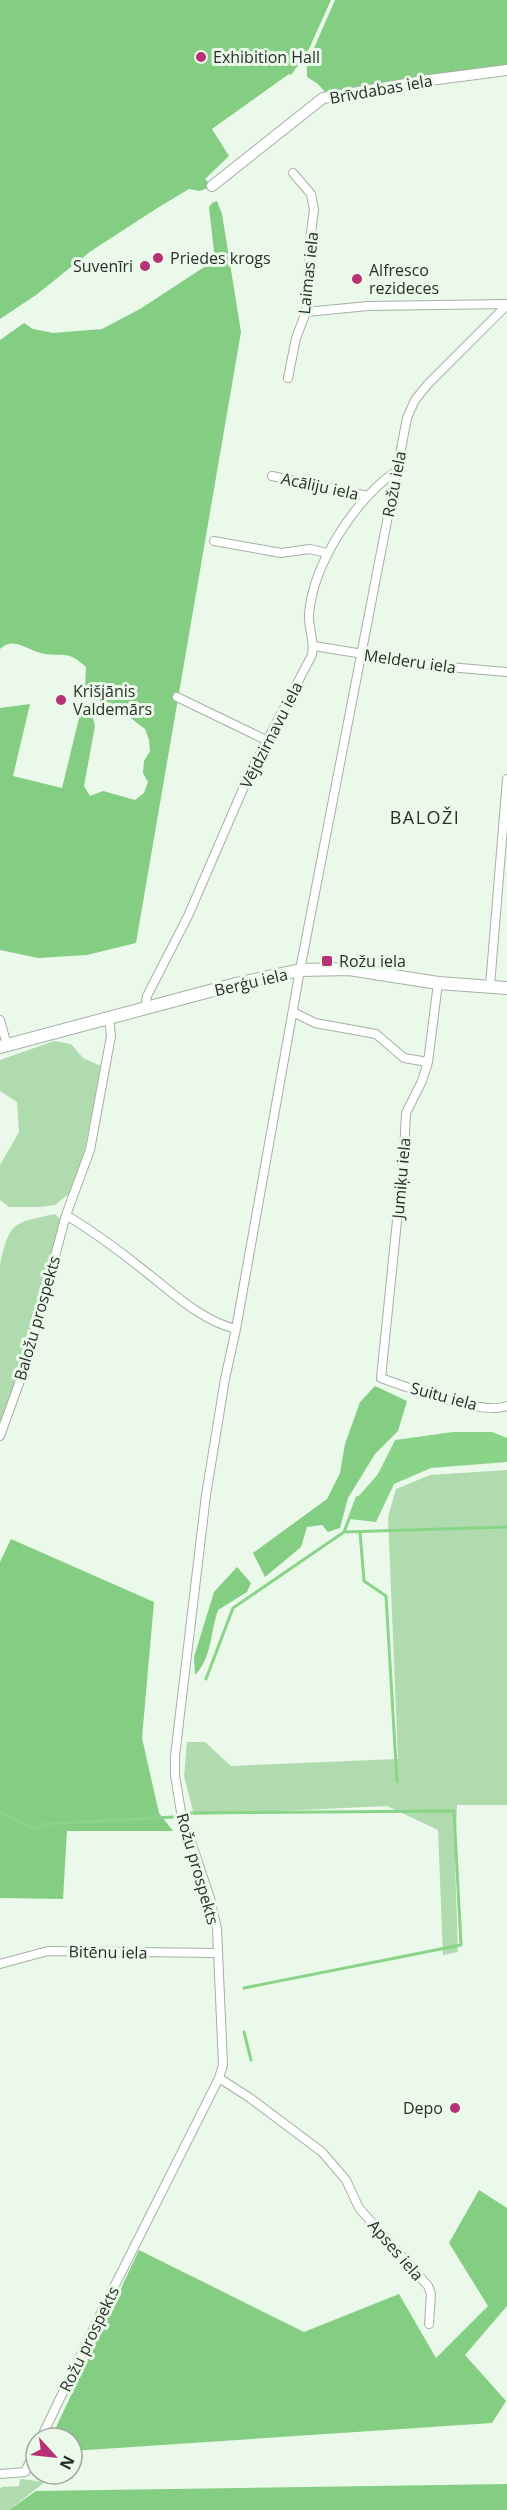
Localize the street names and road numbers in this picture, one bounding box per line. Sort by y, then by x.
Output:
street label: Brīvdabas iela [328,69,434,109]
street label: Laimas iela [293,231,323,315]
street label: Rožu iela [377,449,411,519]
street label: Acāliju iela [279,467,361,505]
street label: Melderu iela [363,644,457,678]
street label: Vējdzirnavu iela [235,678,307,792]
street label: Berģu iela [212,963,290,1001]
street label: Jumiķu iela [386,1137,416,1221]
street label: Baložu prospekts [9,1253,65,1383]
street label: Suitu iela [408,1377,480,1415]
street label: Rožu prospekts [172,1811,224,1927]
street label: Bitēnu iela [68,1940,148,1964]
street label: Apses iela [363,2215,429,2285]
street label: Rožu prospekts [54,2282,124,2396]

